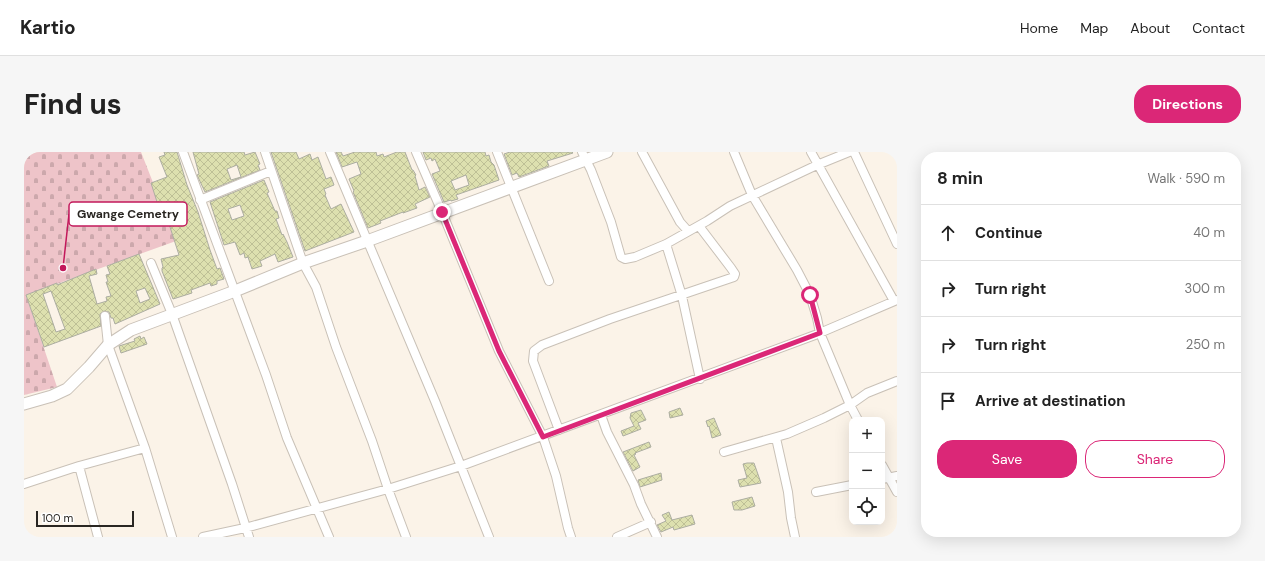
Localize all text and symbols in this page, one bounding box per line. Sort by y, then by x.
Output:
text: Kartio [20,15,76,40]
text: Home [1020,19,1058,37]
text: Map [1080,19,1108,37]
text: About [1130,19,1170,37]
text: Contact [1192,19,1245,37]
button: Directions [1134,85,1241,123]
text: Find us [24,86,122,123]
text: 8 min [937,167,983,189]
text: Walk · 590 m [1147,170,1225,187]
callout: Gwange Cemetry [69,202,187,226]
route end [433,203,451,221]
text: Gwange Cemetry [77,206,180,222]
icon: ahead [937,222,959,244]
text: Continue [975,223,1043,243]
text: 40 m [1193,224,1225,241]
icon: right [937,278,959,300]
text: Turn right [975,279,1046,299]
text: 300 m [1184,280,1225,297]
route start [801,286,819,304]
icon: right [937,334,959,356]
text: Turn right [975,335,1046,355]
text: 250 m [1186,336,1225,353]
icon: arrive [937,390,959,412]
text: Arrive at destination [975,391,1126,411]
map controls [849,417,885,525]
button: + [849,417,885,453]
button: Save [937,440,1077,478]
button: Share [1085,440,1225,478]
button: − [849,453,885,489]
button: locate [849,489,885,525]
scale bar [36,509,134,528]
text: 100 m [42,511,73,525]

